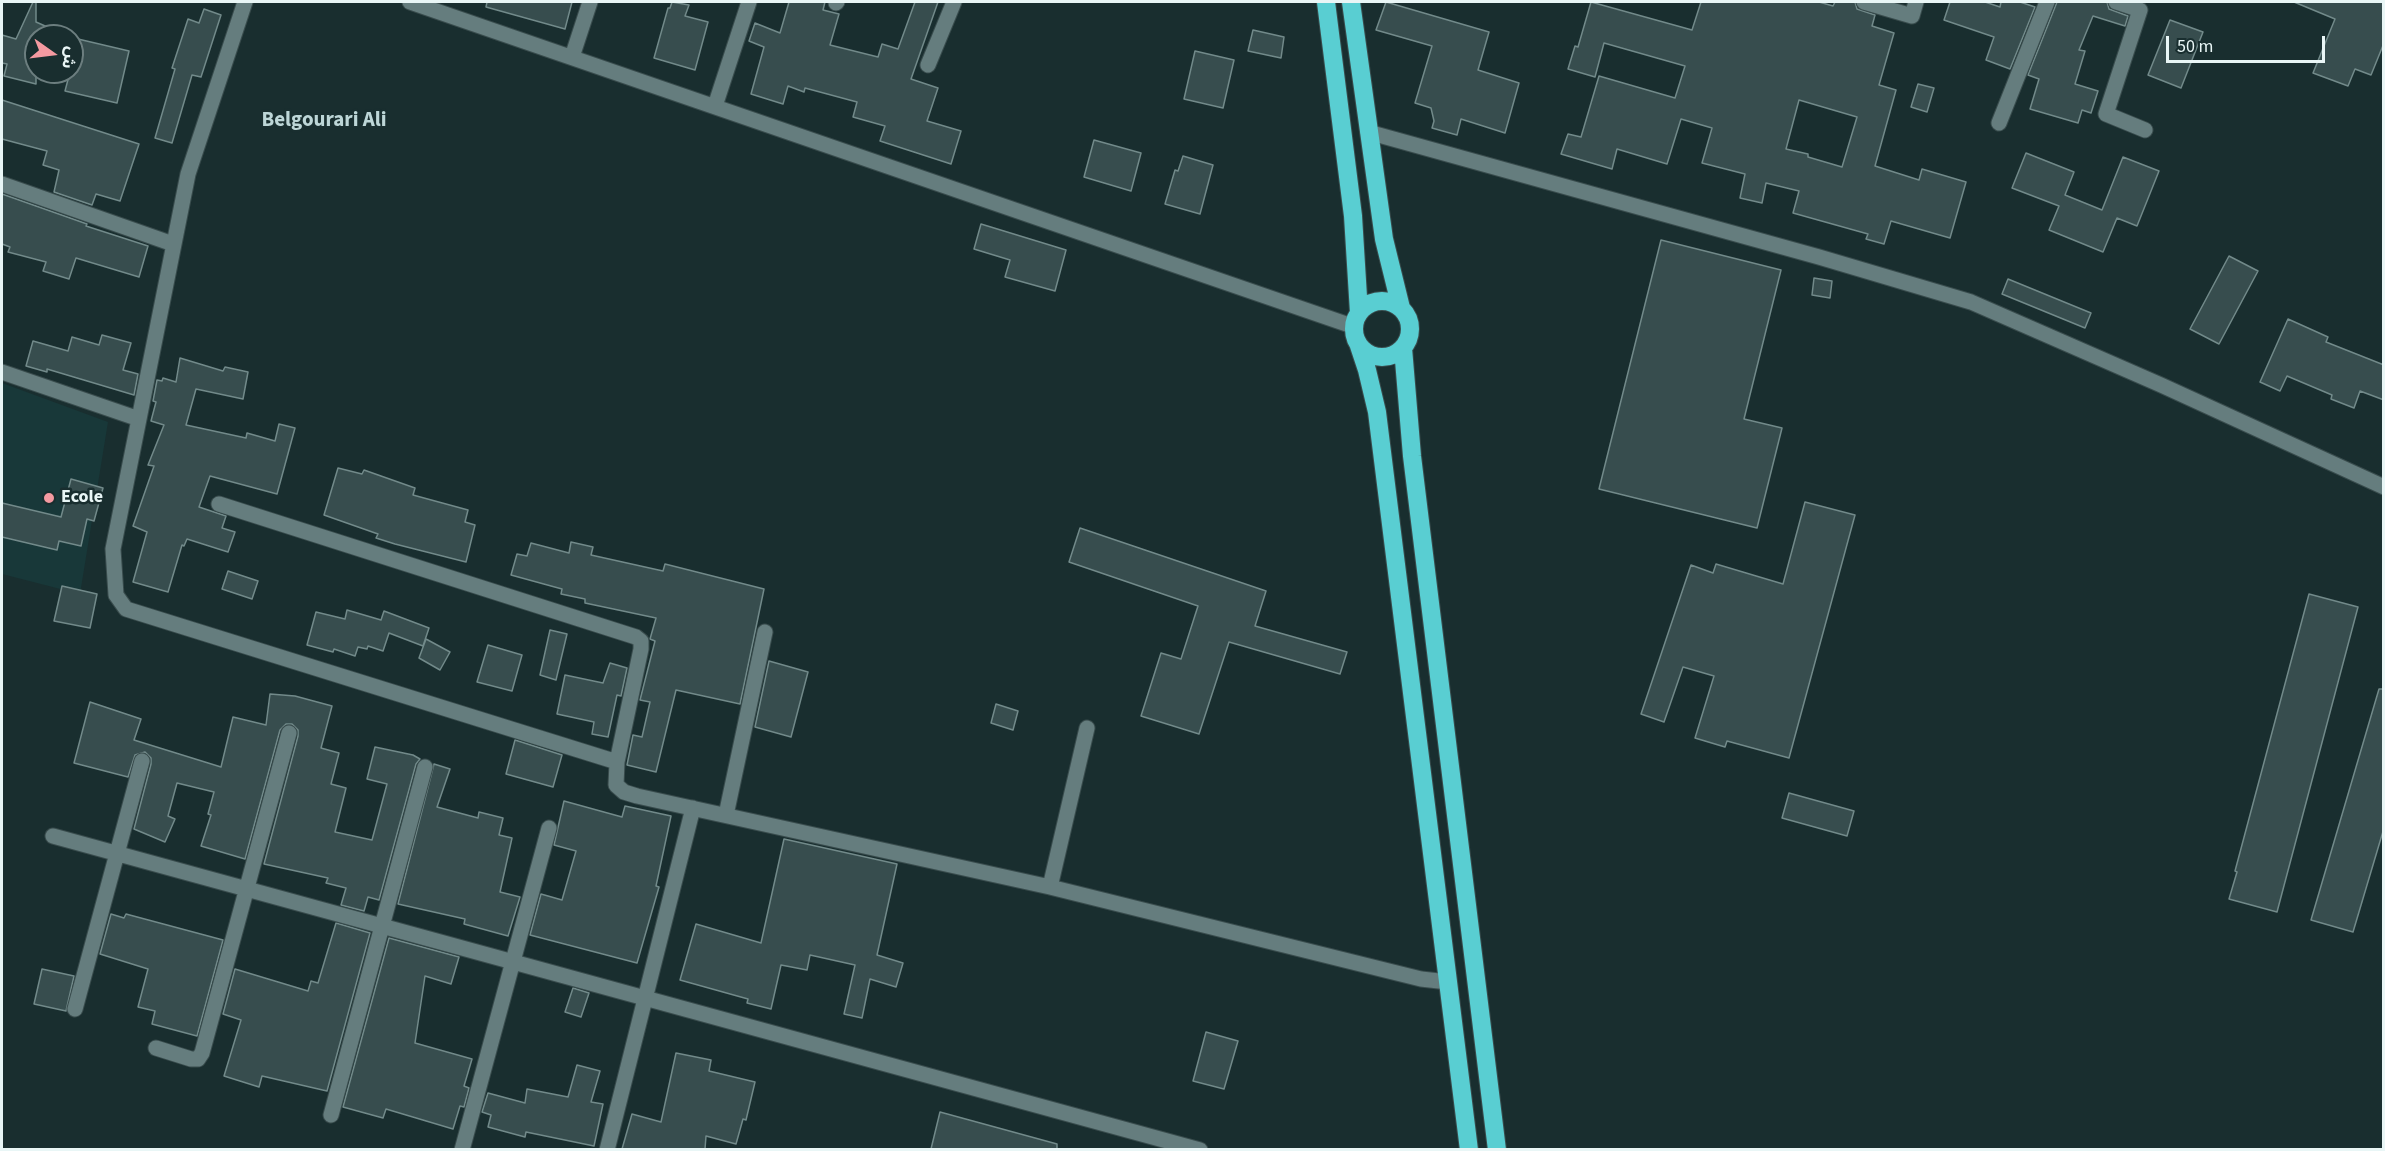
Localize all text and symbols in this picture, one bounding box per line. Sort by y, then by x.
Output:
north arrow [24,24,84,84]
scale bar [2169,24,2328,62]
text: 50 m [2177,34,2213,59]
text: ش [56,45,83,71]
district label: Belgourari Ali [261,108,387,134]
place label: Ecole [61,487,103,509]
marker: Ecole [42,491,56,505]

